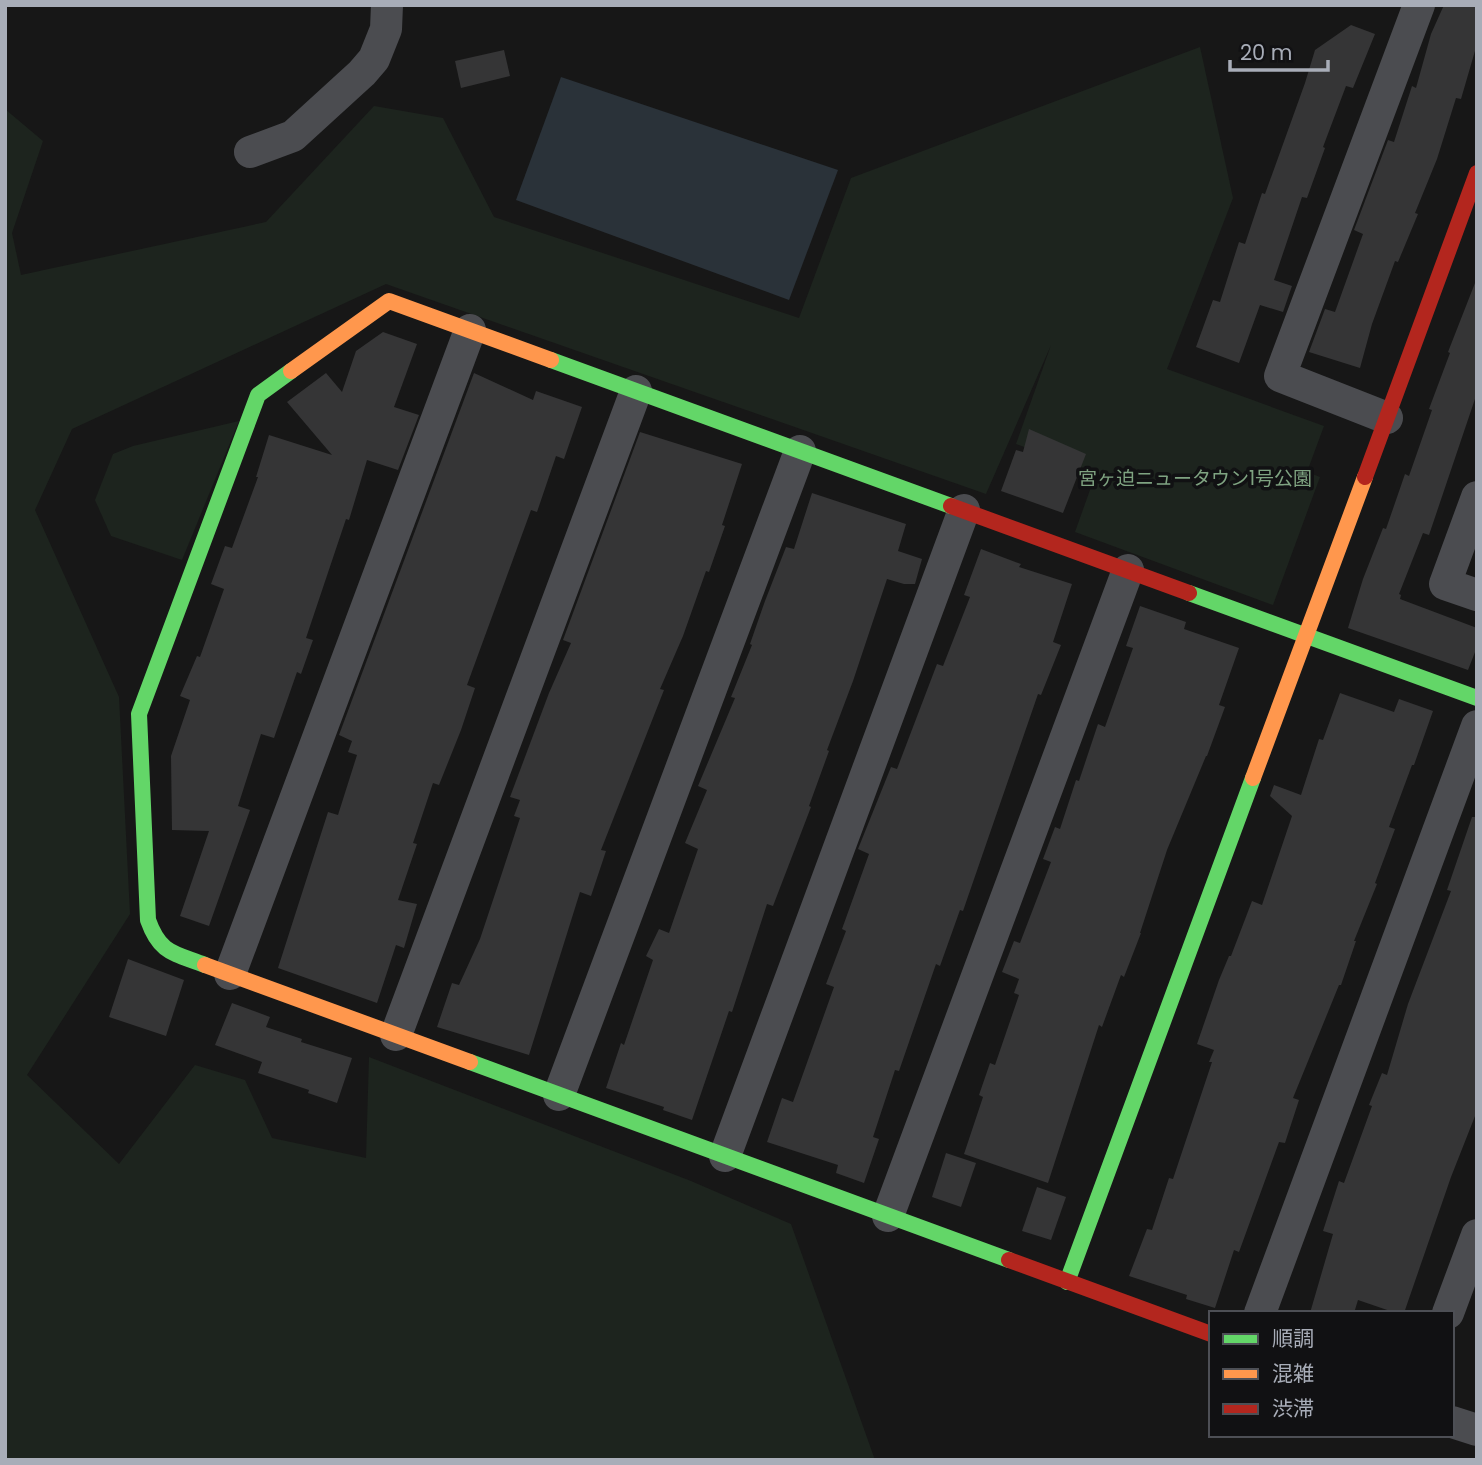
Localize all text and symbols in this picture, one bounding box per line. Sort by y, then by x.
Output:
scale bar [1230,28,1328,72]
text: 20 m [1240,38,1293,67]
park label: 宮ヶ迫ニュータウン1号公園 [1078,465,1312,492]
legend [1209,1311,1454,1437]
text: 順調 [1272,1324,1314,1353]
text: 混雑 [1272,1359,1314,1388]
text: 渋滞 [1272,1394,1314,1423]

